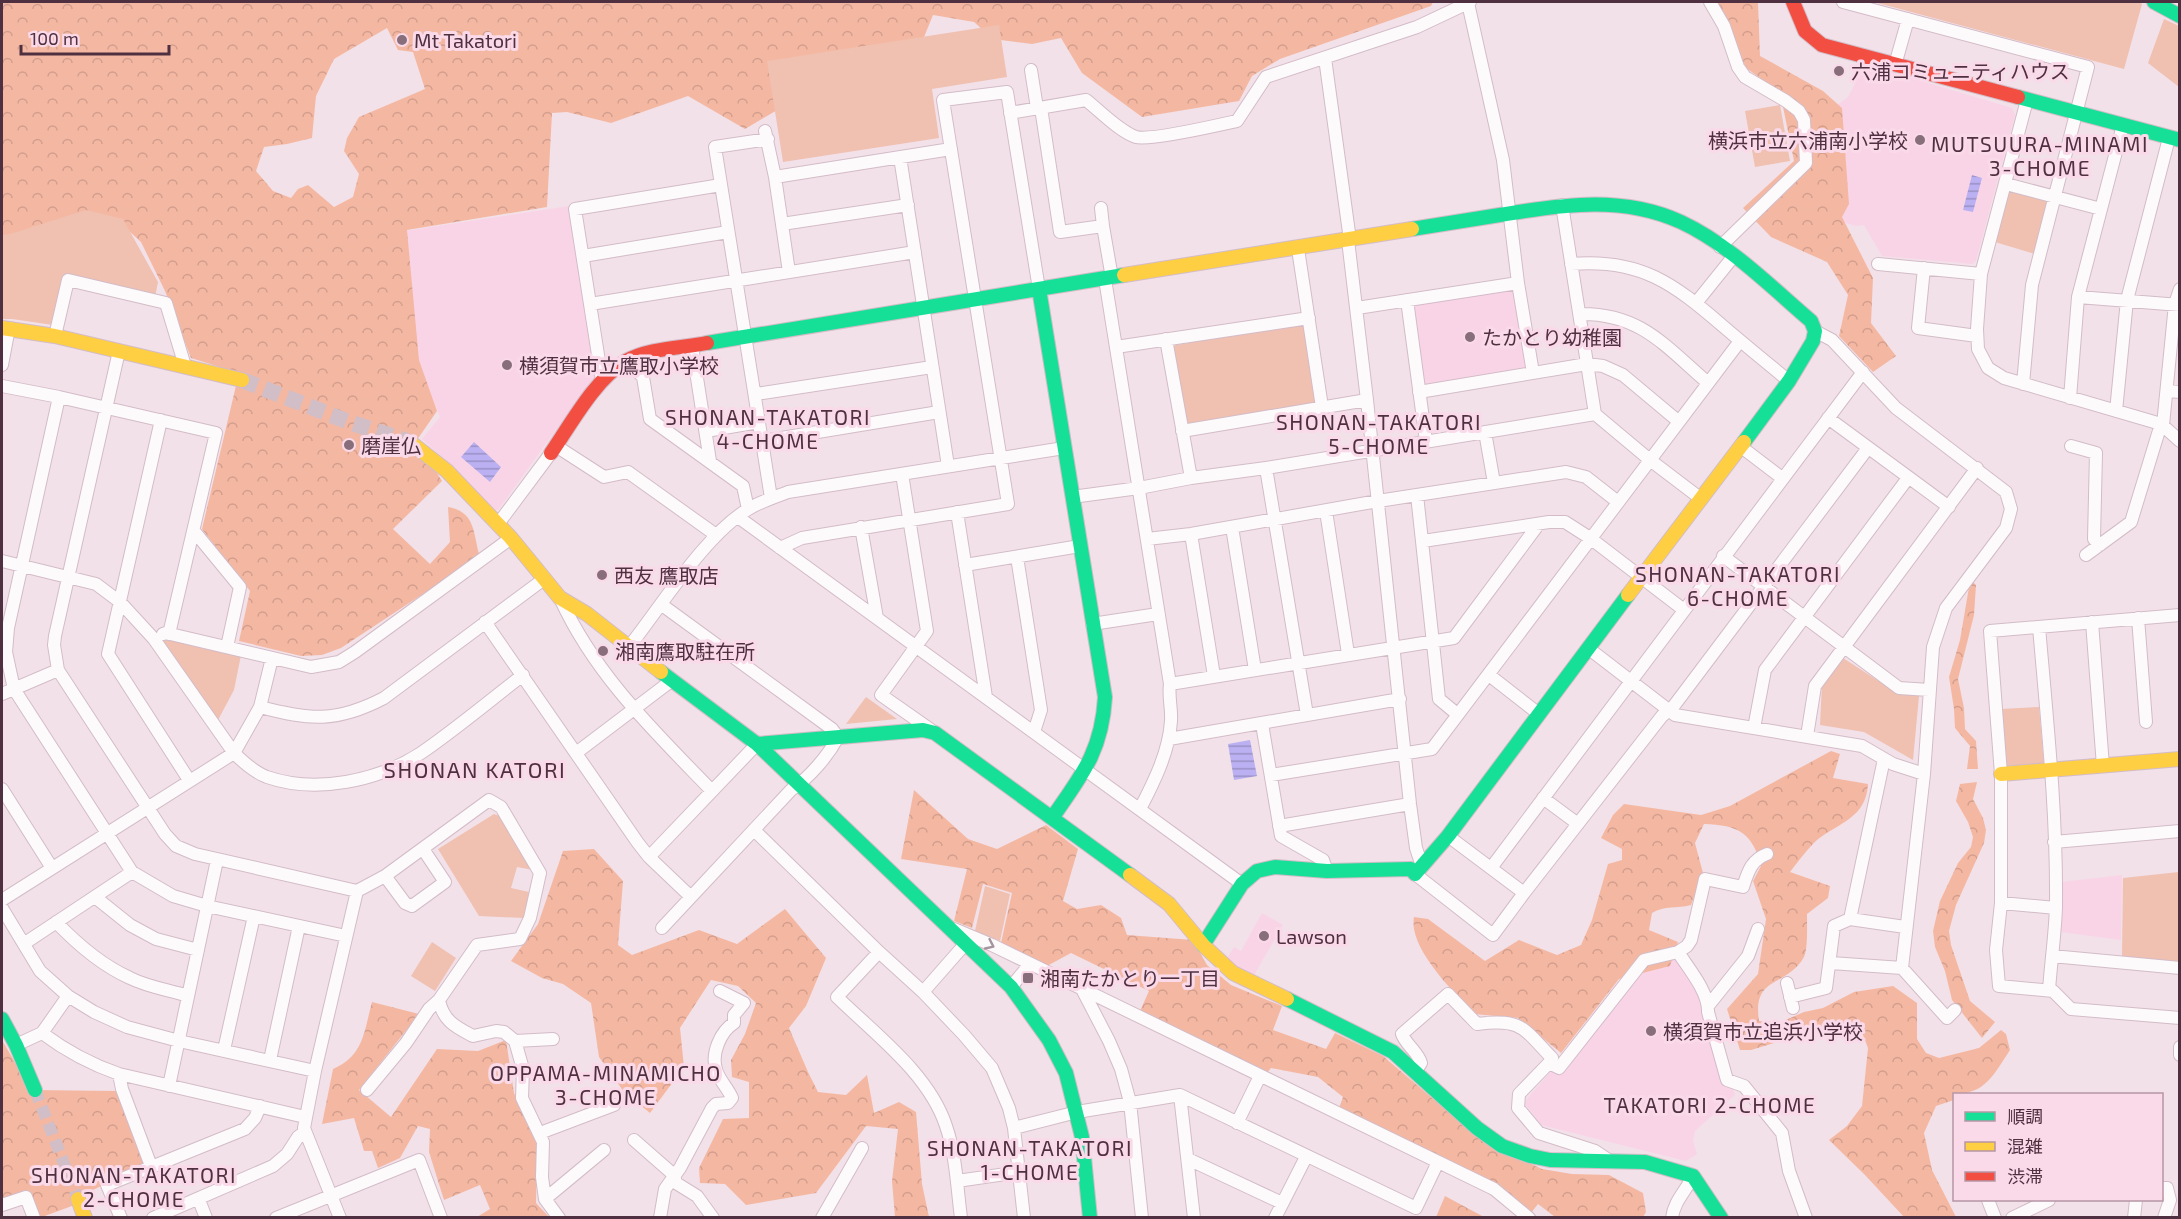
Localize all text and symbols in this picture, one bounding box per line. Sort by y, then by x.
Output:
scale bar [21,18,170,56]
text: 100 m [30,27,79,49]
place label: Mt Takatori [414,28,517,52]
marker: Mt Takatori [395,33,409,47]
place label: 六浦コミュニティハウス [1851,59,2070,83]
marker: 六浦コミュニティハウス [1832,64,1846,78]
place label: 横浜市立六浦南小学校 [1708,128,1908,152]
district label: MUTSUURA-MINAMI 3-CHOME [1931,131,2149,180]
marker: 横浜市立六浦南小学校 [1913,133,1927,147]
place label: たかとり幼稚園 [1482,325,1622,349]
marker: たかとり幼稚園 [1463,330,1477,344]
place label: 横須賀市立鷹取小学校 [519,353,719,377]
marker: 横須賀市立鷹取小学校 [500,358,514,372]
district label: SHONAN-TAKATORI 4-CHOME [665,404,871,453]
district label: SHONAN-TAKATORI 5-CHOME [1276,409,1482,458]
place label: 磨崖仏 [361,433,421,457]
marker: 磨崖仏 [342,438,356,452]
district label: SHONAN-TAKATORI 6-CHOME [1635,561,1841,610]
place label: 西友 鷹取店 [614,563,718,587]
marker: 西友 鷹取店 [595,568,609,582]
place label: 湘南鷹取駐在所 [615,639,755,663]
marker: 湘南鷹取駐在所 [596,644,610,658]
district label: SHONAN KATORI [384,756,566,782]
place label: Lawson [1276,924,1347,948]
marker: Lawson [1257,929,1271,943]
one-way arrow [984,938,995,950]
place label: 湘南たかとり一丁目 [1040,966,1220,990]
marker: 湘南たかとり一丁目 [1021,971,1035,985]
place label: 横須賀市立追浜小学校 [1663,1019,1863,1043]
marker: 横須賀市立追浜小学校 [1644,1024,1658,1038]
district label: OPPAMA-MINAMICHO 3-CHOME [490,1060,722,1109]
district label: TAKATORI 2-CHOME [1604,1092,1816,1117]
legend [1953,1093,2163,1201]
text: 順調 [2007,1105,2043,1127]
district label: SHONAN-TAKATORI 1-CHOME [927,1135,1133,1184]
text: 混雑 [2007,1135,2043,1157]
district label: SHONAN-TAKATORI 2-CHOME [31,1162,237,1211]
text: 渋滞 [2007,1165,2043,1187]

